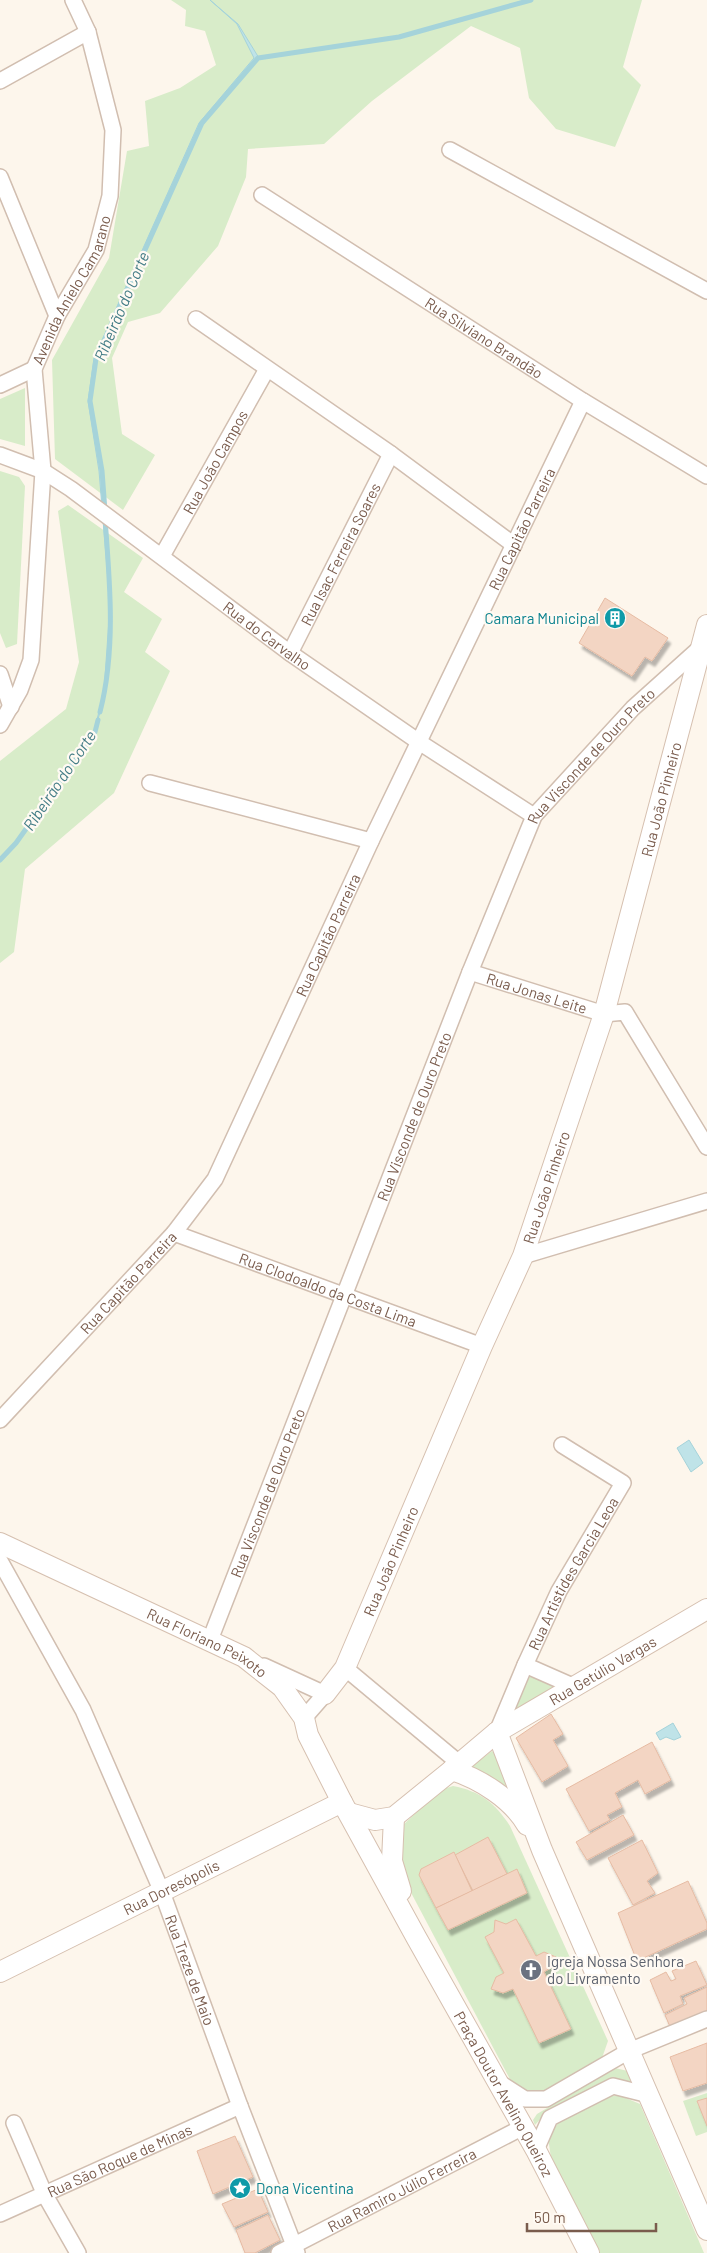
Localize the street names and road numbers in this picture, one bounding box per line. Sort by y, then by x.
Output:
street label: Avenida Anielo Camarano [28,213,114,367]
street label: Rua Silviano Brandão [422,293,546,382]
street label: Rua João Campos [179,407,251,517]
street label: Rua Capitão Parreira [484,465,558,593]
street label: Rua Isac Ferreira Soares [297,480,384,628]
street label: Rua do Carvalho [220,597,314,674]
street label: Rua Visconde de Ouro Preto [523,684,658,826]
street label: Rua João Pinheiro [637,740,685,858]
street label: Rua Capitão Parreira [292,871,364,999]
street label: Rua Jonas Leite [484,969,589,1017]
street label: Rua Visconde de Ouro Preto [373,1029,455,1203]
street label: Rua João Pinheiro [519,1129,573,1246]
street label: Rua Capitão Parreira [76,1227,180,1337]
street label: Rua Clodoaldo da Costa Lima [237,1249,419,1330]
street label: Rua Visconde de Ouro Preto [226,1406,308,1580]
street label: Rua Artistides Garcia Leoa [524,1494,622,1653]
street label: Rua João Pinheiro [359,1503,422,1619]
street label: Rua Floriano Peixoto [144,1604,271,1681]
street label: Rua Getúlio Vargas [546,1632,659,1709]
street label: Rua Doresópolis [120,1856,222,1918]
street label: Rua Treze de Maio [162,1912,219,2028]
street label: Praça Doutor Avelino Queiroz [451,2008,557,2180]
street label: Rua São Roque de Minas [44,2120,195,2201]
street label: Rua Ramiro Júlio Ferreira [324,2144,479,2235]

